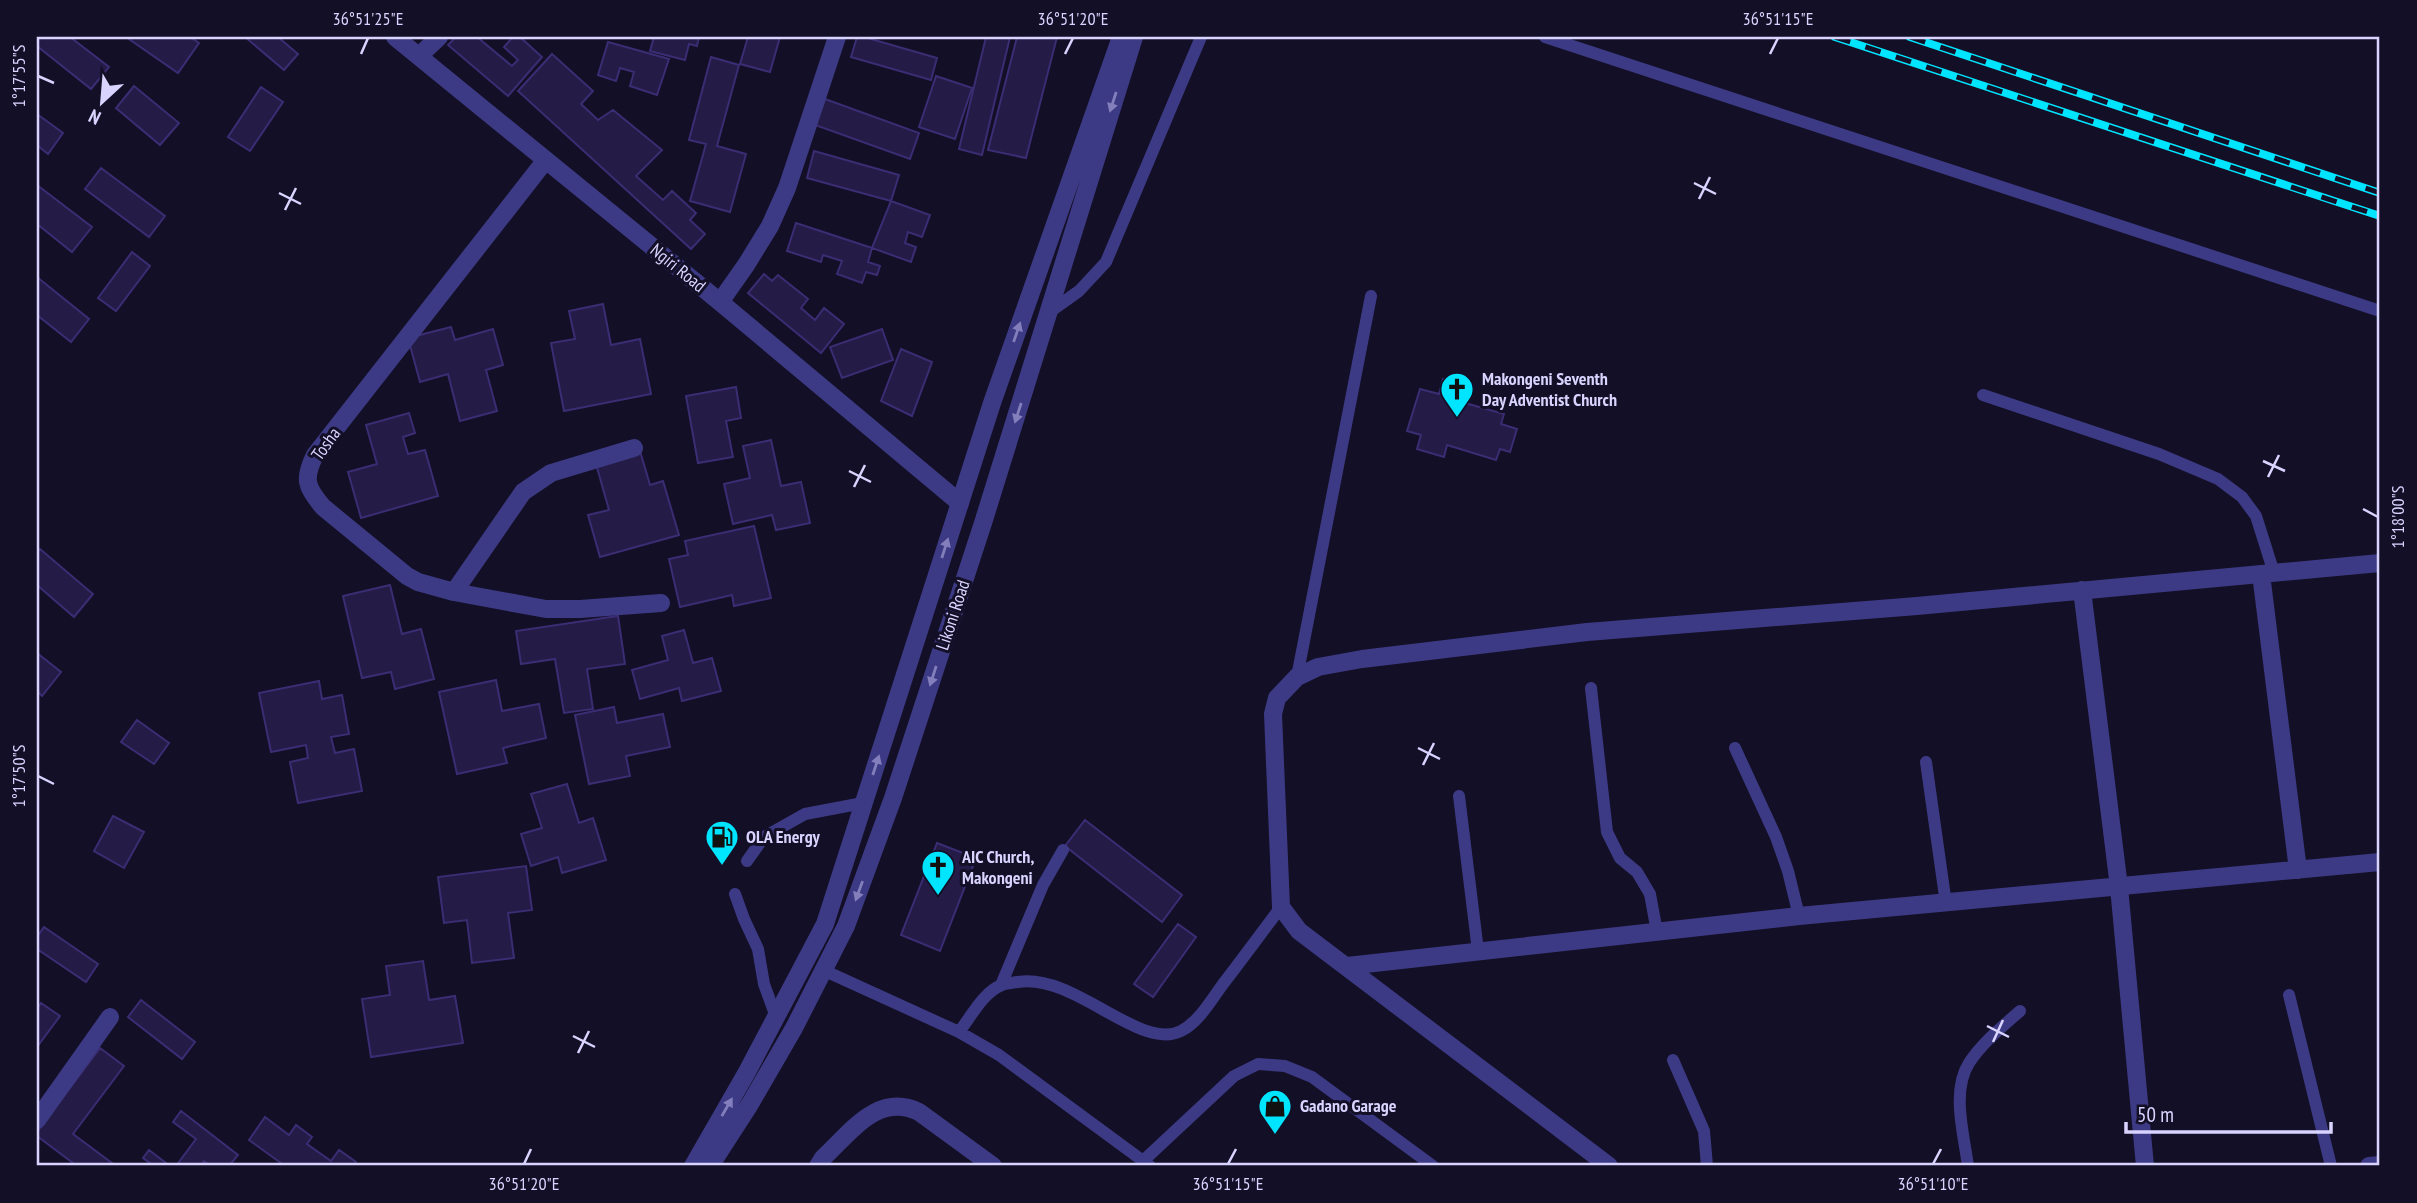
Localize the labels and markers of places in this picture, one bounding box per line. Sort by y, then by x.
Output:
place label: Makongeni Seventh Day Adventist Church [1482,367,1617,411]
church icon: Makongeni Seventh Day Adventist Church [1438,370,1476,419]
fuel station icon: OLA Energy [703,818,741,867]
place label: OLA Energy [746,825,821,848]
place label: AIC Church, Makongeni [961,845,1034,889]
church icon: AIC Church, Makongeni [919,848,957,897]
shop icon: Gadano Garage [1256,1087,1294,1136]
place label: Gadano Garage [1300,1094,1397,1117]

